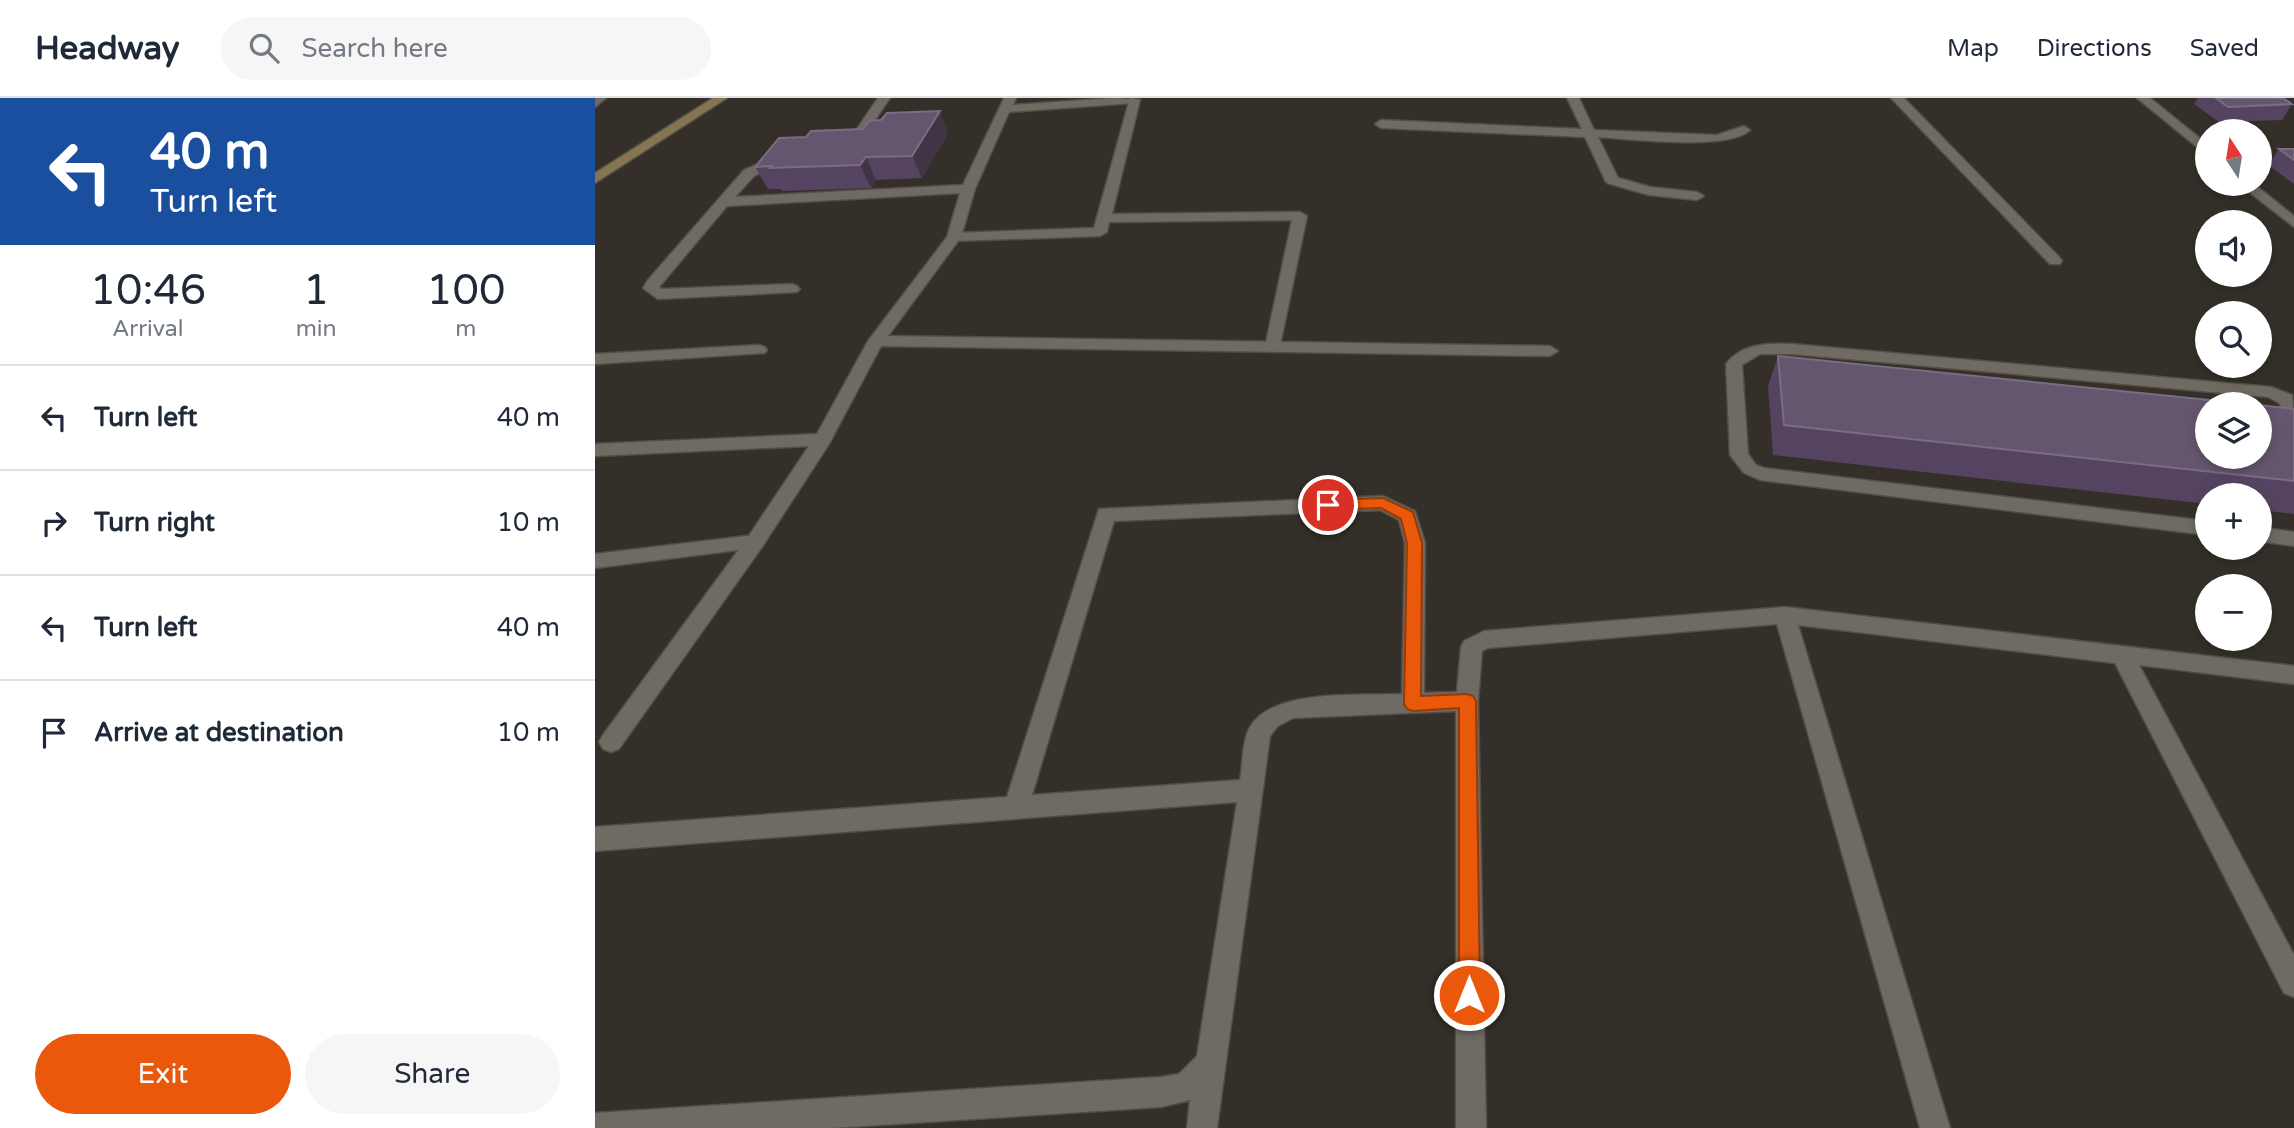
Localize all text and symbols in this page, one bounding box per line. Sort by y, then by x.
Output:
search box [221,17,711,80]
text: Headway [35,29,179,68]
icon: search [245,29,283,67]
text: Search here [301,33,448,64]
text: Map [1947,34,1999,63]
text: Directions [2037,34,2152,63]
text: Saved [2190,34,2259,63]
north arrow [2195,119,2271,196]
map controls [2195,119,2272,651]
text: 40 m [150,123,269,182]
icon: left [35,126,126,217]
text: Turn left [150,183,277,221]
button: sound [2195,210,2272,287]
text: 10:46 [90,265,206,316]
text: 1 [303,265,329,316]
text: 100 [426,265,505,316]
button: search [2195,301,2272,378]
text: Arrival [112,315,183,343]
text: min [296,315,337,343]
text: m [455,315,476,343]
button: layers [2195,392,2272,469]
icon: left [35,399,73,437]
text: Turn left [94,402,197,433]
text: 40 m [497,402,560,433]
pin [1298,475,1358,535]
button: + [2195,483,2272,560]
icon: arrive [1309,486,1347,524]
icon: right [35,504,73,542]
text: Turn right [94,507,215,538]
text: 10 m [497,507,560,538]
button: − [2195,574,2272,651]
icon: left [35,609,73,647]
text: Turn left [94,612,197,643]
text: 40 m [497,612,560,643]
icon: arrive [35,714,73,752]
text: Arrive at destination [94,717,344,748]
text: 10 m [497,717,560,748]
position arrow [1432,958,1506,1032]
button: Exit [35,1034,291,1114]
button: Share [305,1034,560,1114]

